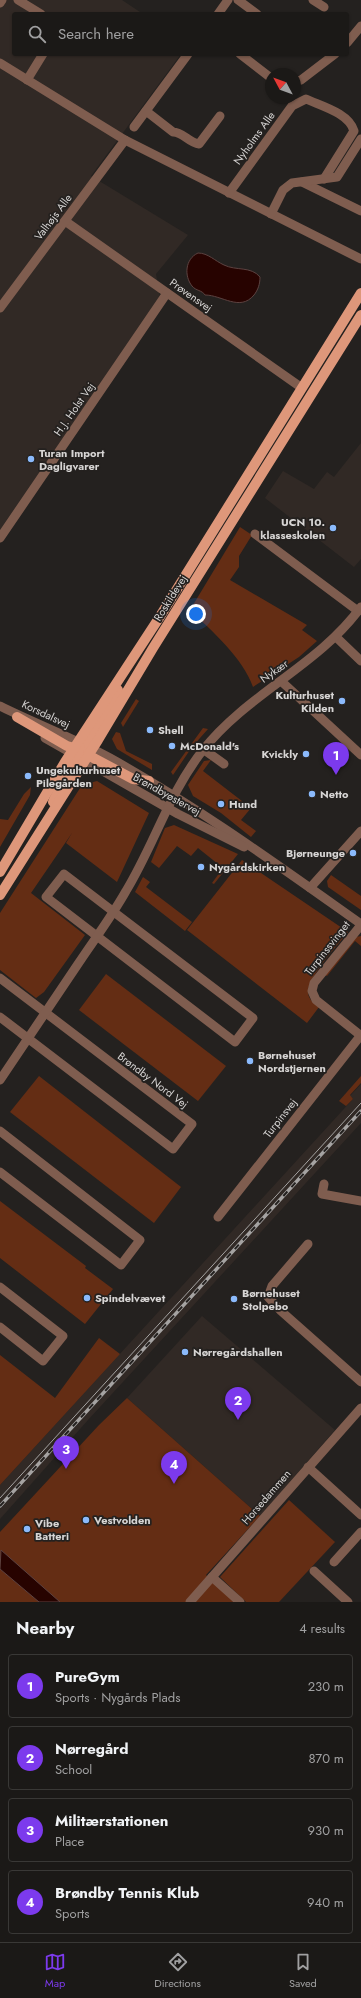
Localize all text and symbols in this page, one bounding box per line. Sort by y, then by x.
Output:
search box [12,12,349,56]
icon: search [26,23,48,45]
text: Search here [58,23,134,45]
north arrow [265,68,301,104]
street label: Nyholms Alle [229,108,279,168]
street label: Valhøjs Alle [30,190,76,243]
street label: Prøvensvej [166,274,216,316]
street label: H.J. Holst Vej [50,379,98,439]
place label: Turan Import Dagligvarer [39,445,105,474]
marker: Turan Import Dagligvarer [26,454,36,464]
place label: UCN 10. klasseskolen [260,514,325,543]
marker: UCN 10. klasseskolen [328,523,338,533]
street label: Roskildevej [150,572,190,624]
your location [186,604,206,624]
street label: Nykær [257,655,291,686]
place label: Kulturhuset Kilden [276,687,334,716]
street label: Korsdalsvej [19,696,73,732]
marker: Kulturhuset Kilden [337,696,347,706]
place label: Shell [158,722,183,738]
marker: Shell [145,725,155,735]
place label: McDonald's [180,738,239,754]
marker: McDonald's [167,741,177,751]
pin: 1 [323,742,349,775]
place label: Kvickly [262,746,298,762]
marker: Kvickly [301,749,311,759]
place label: Ungekulturhuset Pilegården [36,762,121,791]
street label: Brøndbyøstervej [130,769,204,819]
marker: Ungekulturhuset Pilegården [23,771,33,781]
place label: Netto [320,786,349,802]
marker: Netto [307,789,317,799]
place label: Hund [229,796,257,812]
marker: Hund [216,799,226,809]
place label: Bjørneunge [286,845,345,861]
marker: Bjørneunge [348,848,358,858]
place label: Nygårdskirken [209,859,285,875]
marker: Nygårdskirken [196,862,206,872]
street label: Turpinssvinget [301,917,354,979]
place label: Børnehuset Nordstjernen [258,1047,326,1076]
street label: Brøndby Nord Vej [114,1048,192,1112]
marker: Børnehuset Nordstjernen [245,1056,255,1066]
street label: Turpinsvej [259,1095,301,1141]
place label: Børnehuset Stolpebo [242,1285,300,1314]
place label: Spindelvævet [95,1290,166,1306]
marker: Spindelvævet [82,1293,92,1303]
marker: Børnehuset Stolpebo [229,1294,239,1304]
place label: Nørregårdshallen [193,1344,283,1360]
marker: Nørregårdshallen [180,1347,190,1357]
pin: 2 [225,1387,251,1420]
pin: 3 [53,1436,79,1469]
pin: 4 [161,1451,187,1484]
street label: Horsedammen [238,1466,294,1528]
place label: Vestvolden [93,1512,151,1528]
place label: Vibe Batteri [34,1515,69,1544]
marker: Vestvolden [81,1515,91,1525]
marker: Vibe Batteri [22,1524,32,1534]
text: Nearby [16,1616,74,1640]
text: 4 results [299,1619,345,1638]
text: PureGym [55,1666,120,1688]
text: 1 [27,1677,33,1696]
text: 230 m [308,1677,344,1696]
text: Sports · Nygårds Plads [55,1688,181,1707]
text: Nørregård [55,1738,129,1760]
text: 2 [26,1749,34,1768]
text: 870 m [308,1749,344,1768]
text: School [55,1760,92,1779]
text: Militærstationen [55,1810,168,1832]
text: 3 [26,1821,34,1840]
text: 930 m [308,1821,344,1840]
text: Place [55,1832,84,1851]
text: Brøndby Tennis Klub [55,1882,199,1904]
text: 4 [25,1893,35,1912]
text: 940 m [307,1893,344,1912]
text: Sports [55,1904,89,1923]
tab: Map [44,1951,66,1991]
tab: Directions [154,1951,201,1991]
tab: Saved [289,1951,317,1991]

